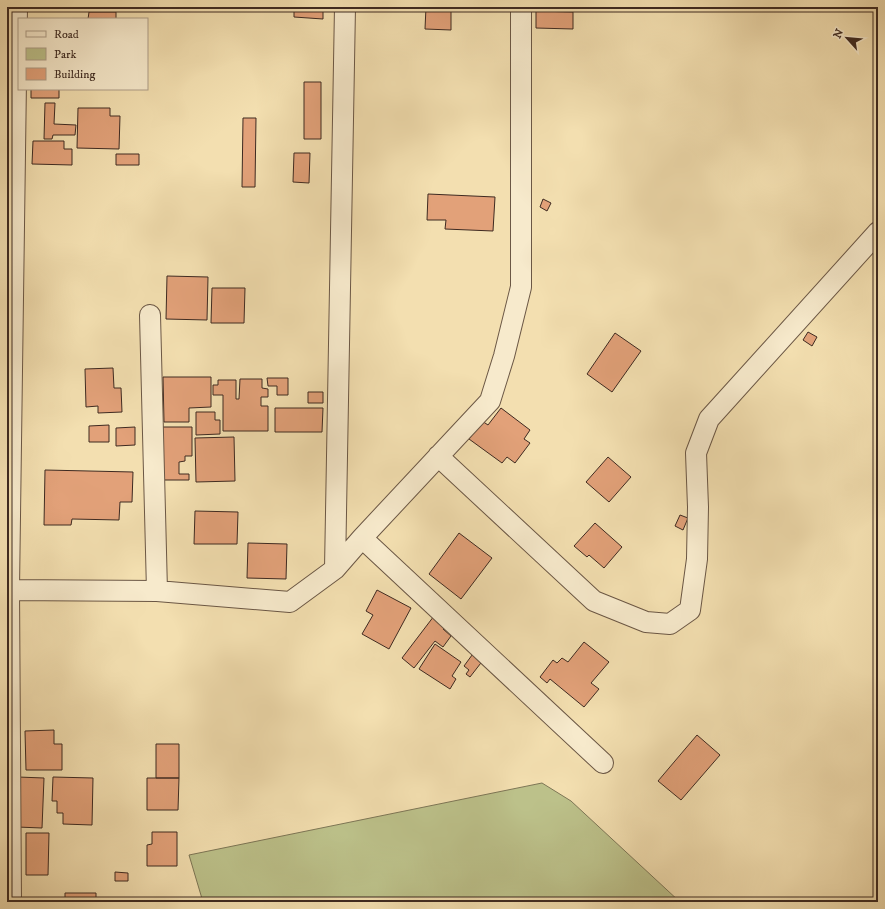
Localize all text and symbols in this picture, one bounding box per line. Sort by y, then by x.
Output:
legend [18,18,148,90]
north arrow [827,18,867,58]
text: Road [54,27,79,42]
text: N [831,27,847,41]
text: Park [54,47,76,62]
text: Building [54,67,95,82]

